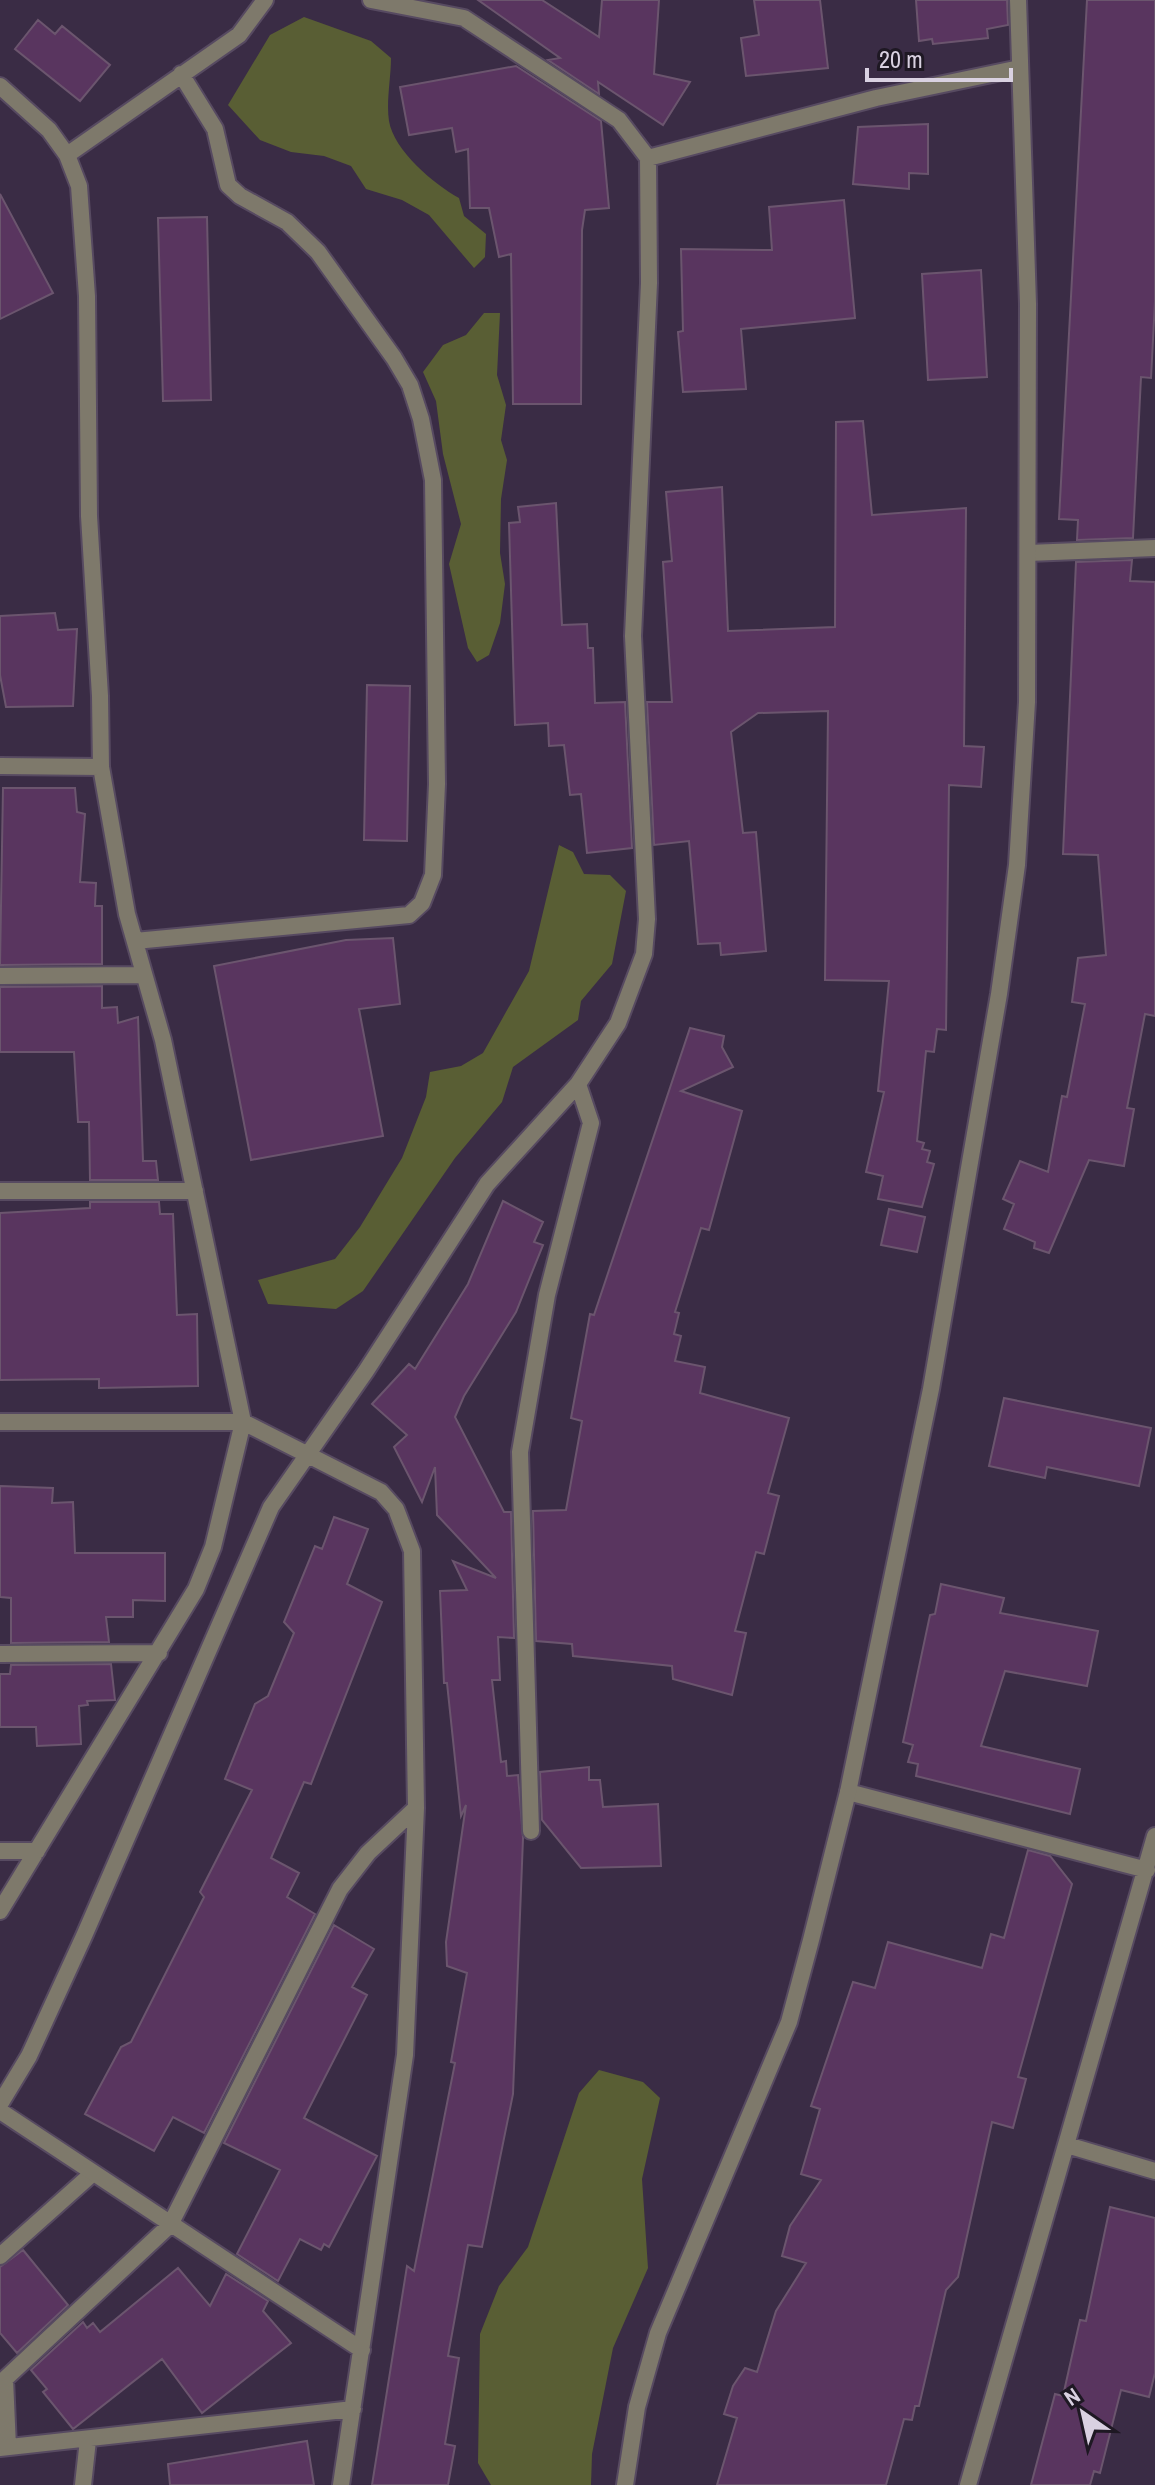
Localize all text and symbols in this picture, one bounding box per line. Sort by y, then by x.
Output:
scale bar [867,32,1011,82]
text: 20 m [879,43,923,75]
north arrow [1043,2373,1123,2453]
text: N [1058,2380,1086,2412]

